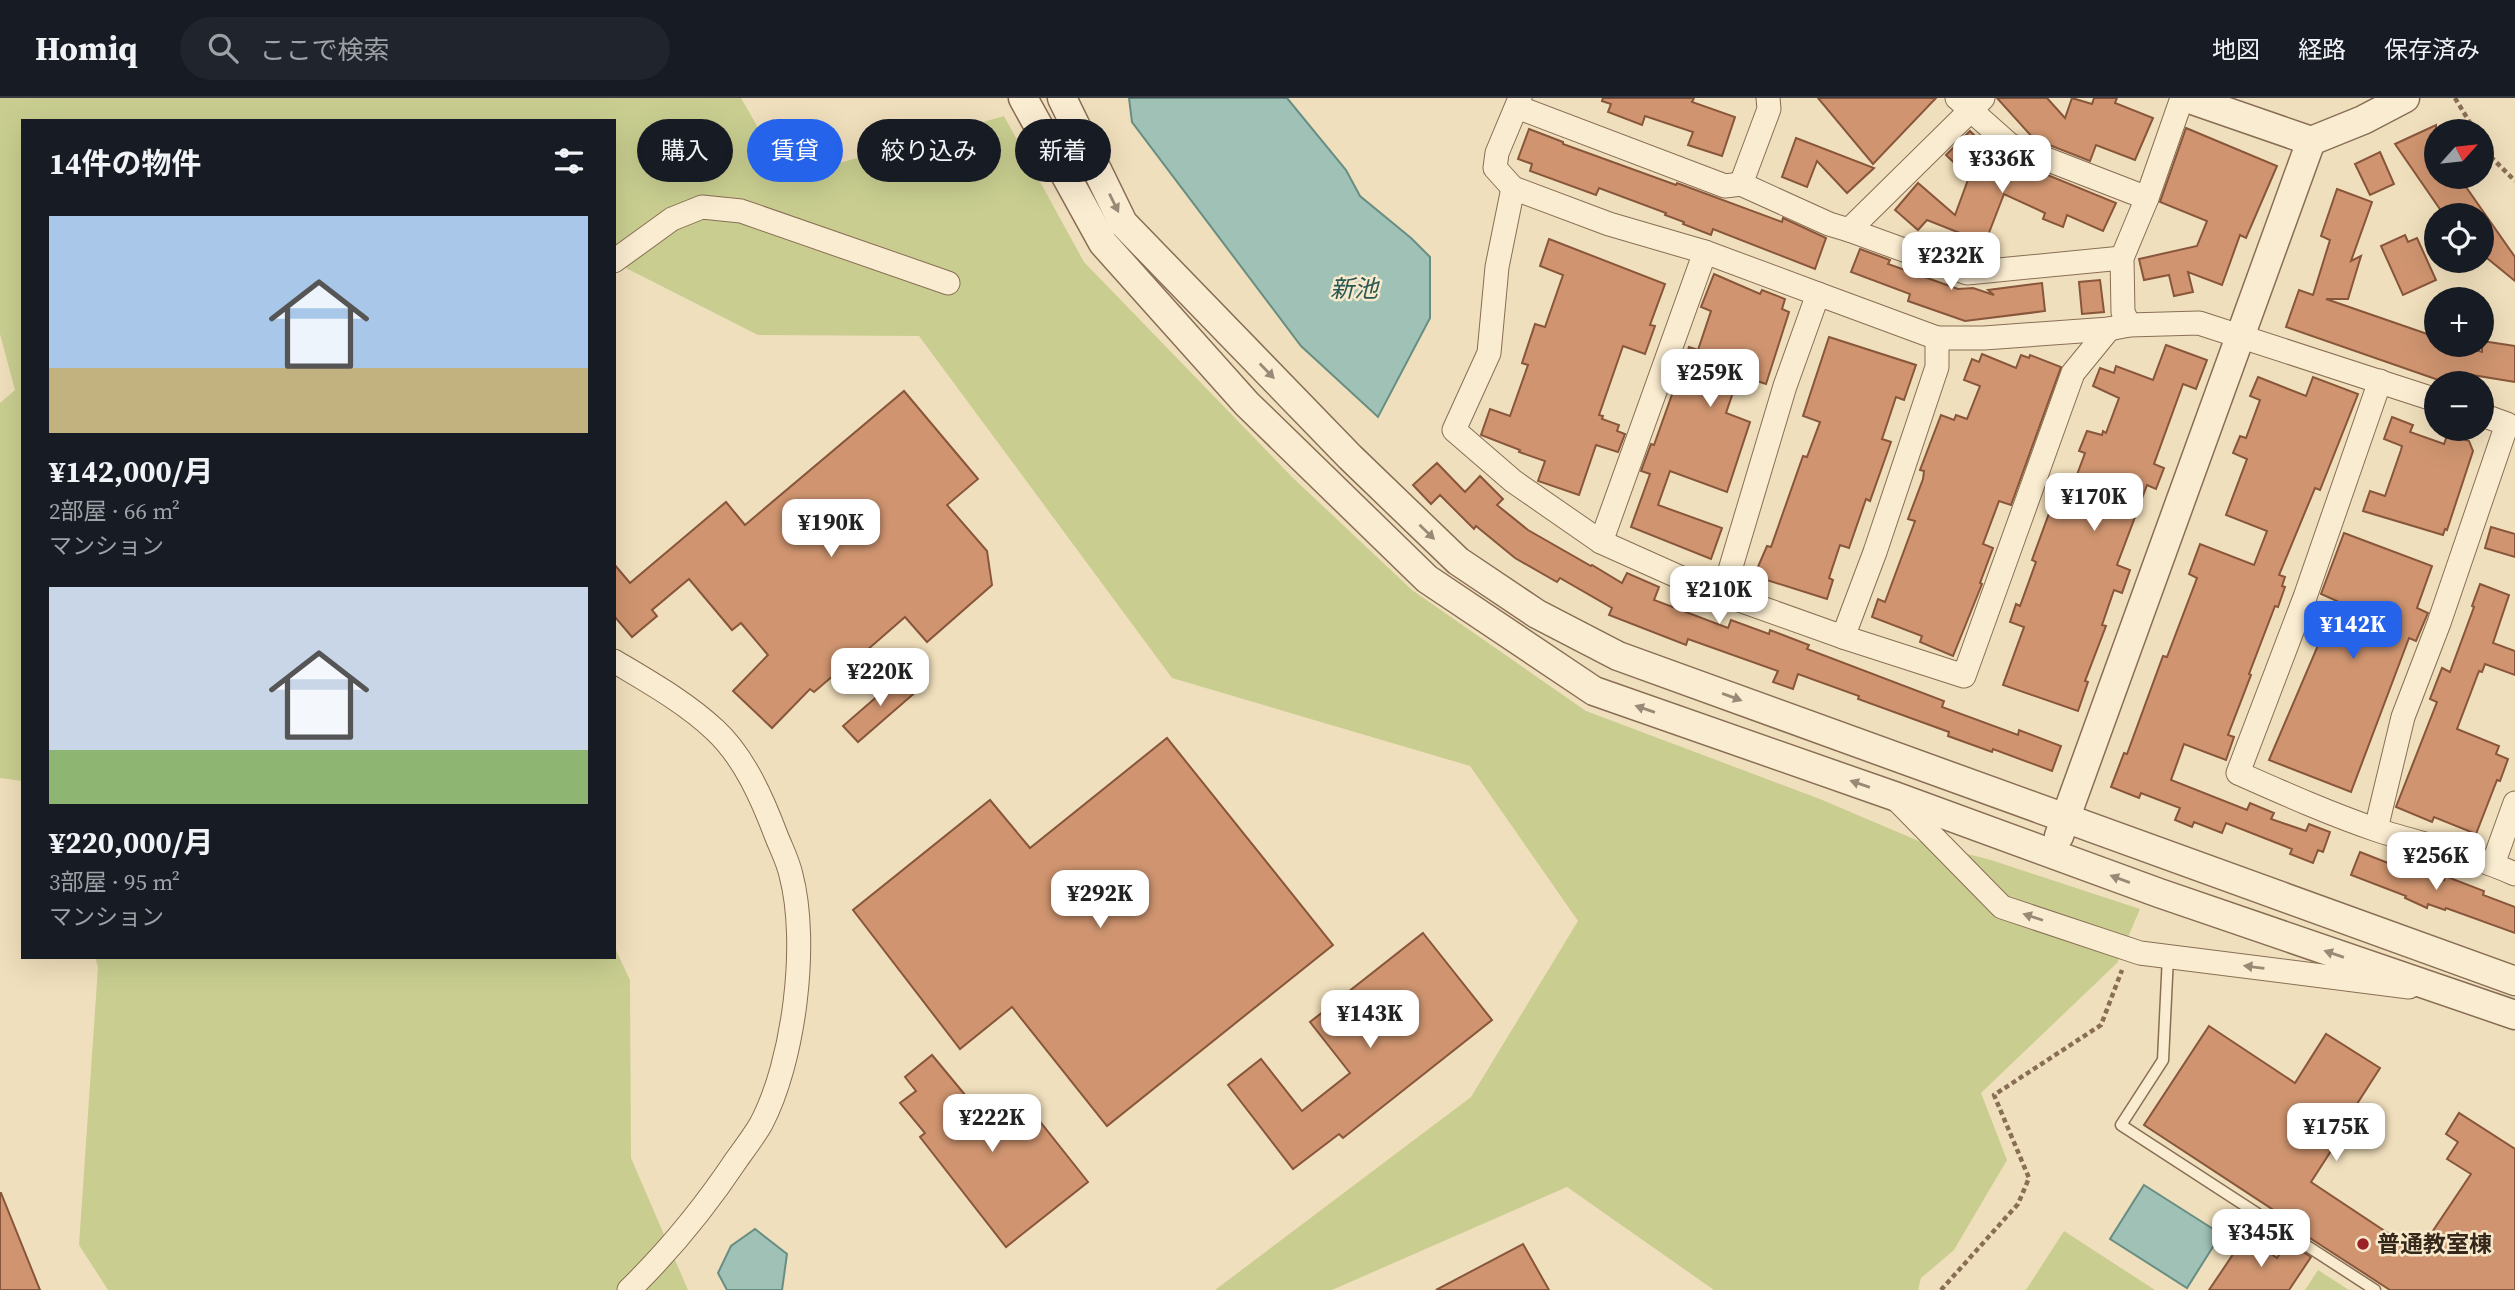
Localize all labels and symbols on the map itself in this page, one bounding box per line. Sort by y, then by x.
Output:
north arrow [2424,119,2494,189]
pin: ¥336K [1953,136,2051,195]
one-way arrow [1108,193,1119,213]
pin: ¥232K [1902,232,2000,292]
water label: 新池 [1330,272,1380,305]
pin: ¥259K [1661,350,1759,409]
one-way arrow [1258,362,1275,379]
pin: ¥170K [2045,474,2143,533]
pin: ¥190K [782,500,880,559]
one-way arrow [1419,523,1436,540]
pin: ¥210K [1670,566,1768,626]
pin: ¥142K [2304,602,2402,661]
pin: ¥220K [831,648,929,708]
one-way arrow [1721,692,1742,703]
one-way arrow [1634,703,1655,714]
one-way arrow [1849,778,1870,789]
pin: ¥256K [2387,832,2485,892]
pin: ¥292K [1051,870,1149,930]
one-way arrow [2109,873,2130,884]
one-way arrow [2023,911,2044,922]
one-way arrow [2324,948,2345,959]
one-way arrow [2243,961,2265,972]
pin: ¥143K [1321,990,1419,1050]
pin: ¥222K [943,1094,1041,1154]
pin: ¥175K [2287,1104,2385,1163]
pin: ¥345K [2212,1210,2310,1269]
place label: 普通教室棟 [2377,1228,2492,1260]
marker: 普通教室棟 [2355,1236,2371,1252]

